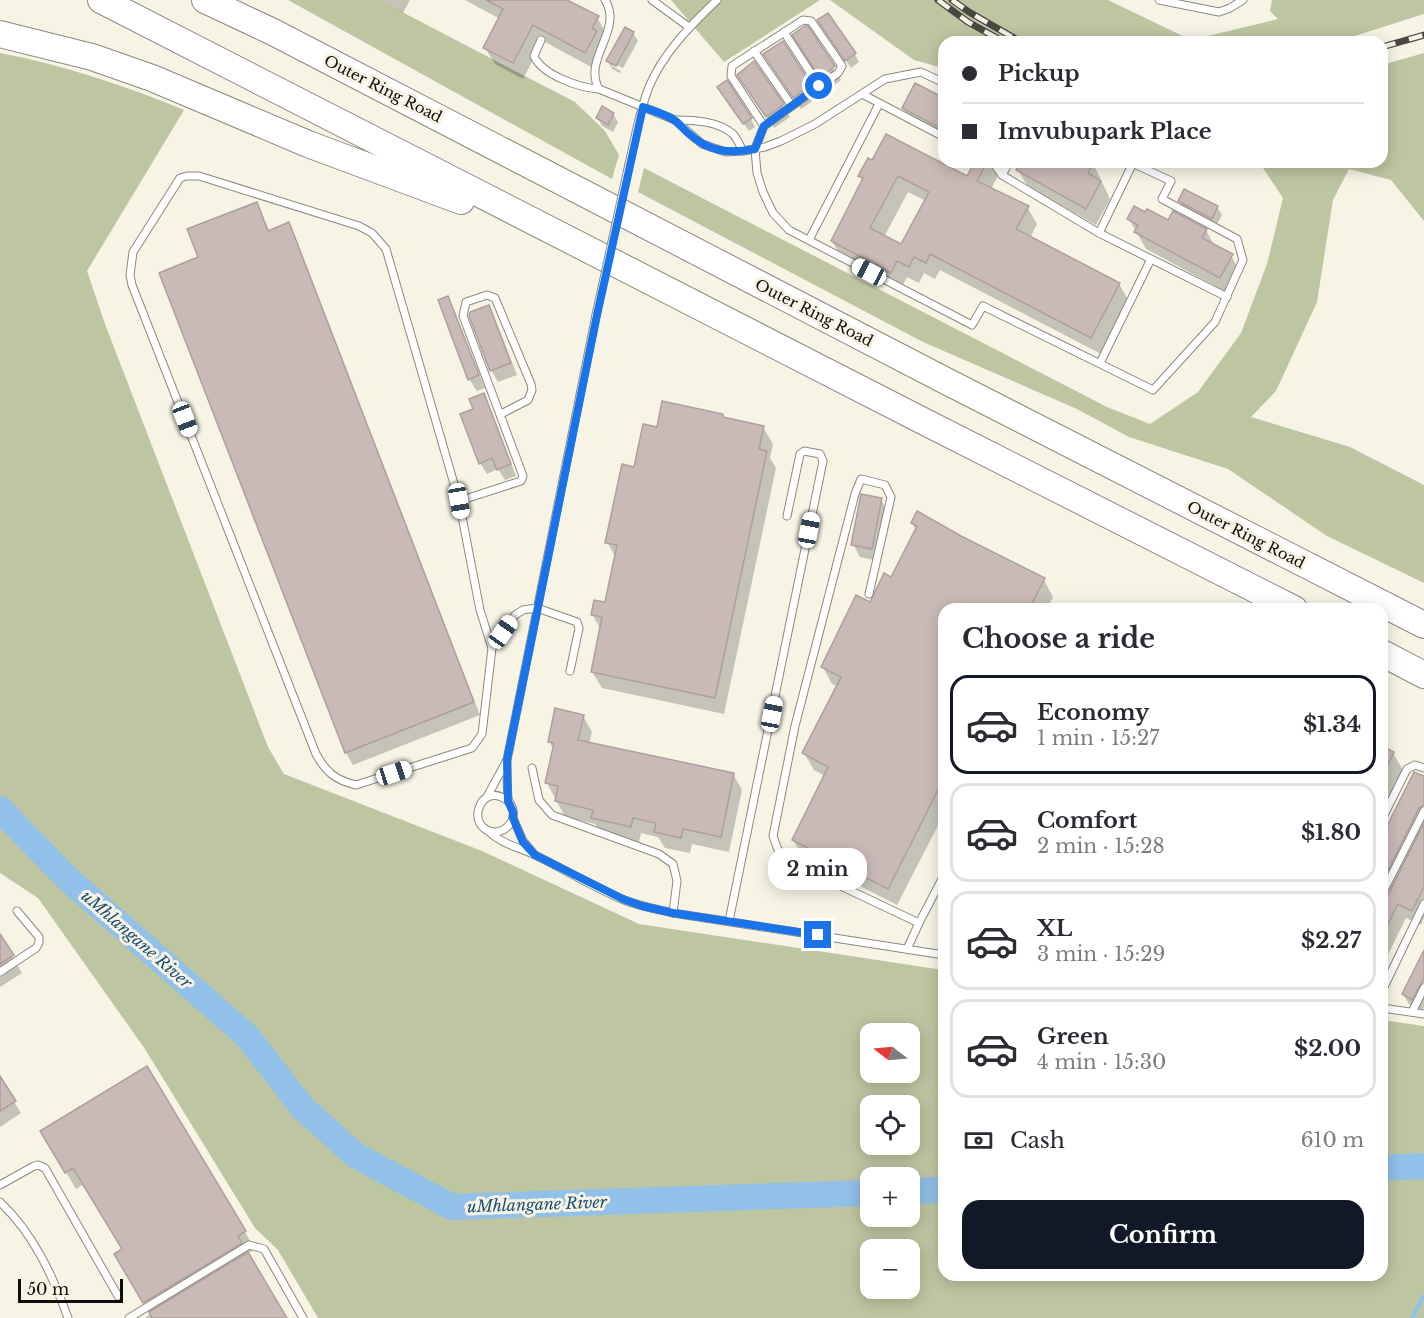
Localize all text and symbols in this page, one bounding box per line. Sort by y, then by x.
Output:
street label: Outer Ring Road [321,51,445,127]
text: Pickup [998,60,1080,87]
route start [805,72,832,99]
text: Imvubupark Place [998,118,1212,145]
car [849,256,889,288]
street label: Outer Ring Road [752,275,876,351]
car [170,399,200,439]
car [447,482,471,520]
street label: Outer Ring Road [1184,497,1308,573]
car [797,511,821,549]
car [485,612,521,652]
text: Choose a ride [962,622,1155,655]
car [760,695,784,733]
icon: car [965,698,1019,752]
text: Economy [1037,699,1149,726]
text: $1.34 [1303,711,1361,738]
text: 1 min · 15:27 [1037,726,1159,750]
car [374,759,414,787]
icon: car [965,806,1019,860]
text: Comfort [1037,807,1137,834]
text: $1.80 [1301,819,1361,846]
text: 2 min · 15:28 [1037,834,1165,858]
callout: 2 min [768,848,868,890]
text: 2 min [786,857,849,881]
water label: uMhlangane River [78,886,197,993]
icon: car [965,914,1019,968]
text: XL [1037,915,1072,942]
route end [804,921,831,948]
text: $2.27 [1301,927,1361,954]
text: 3 min · 15:29 [1037,942,1165,966]
icon: car [965,1022,1019,1076]
north arrow [860,1023,920,1083]
map controls [860,1023,920,1299]
text: Green [1037,1023,1109,1050]
text: $2.00 [1294,1035,1361,1062]
text: 4 min · 15:30 [1037,1050,1166,1074]
button: locate [860,1095,920,1155]
icon: cash [962,1124,995,1157]
text: Cash [1010,1127,1065,1154]
text: 610 m [1301,1128,1364,1152]
button: + [860,1167,920,1227]
water label: uMhlangane River [467,1192,608,1216]
button: Confirm [962,1200,1364,1269]
button: − [860,1239,920,1299]
scale bar [18,1276,123,1304]
text: 50 m [27,1279,69,1299]

